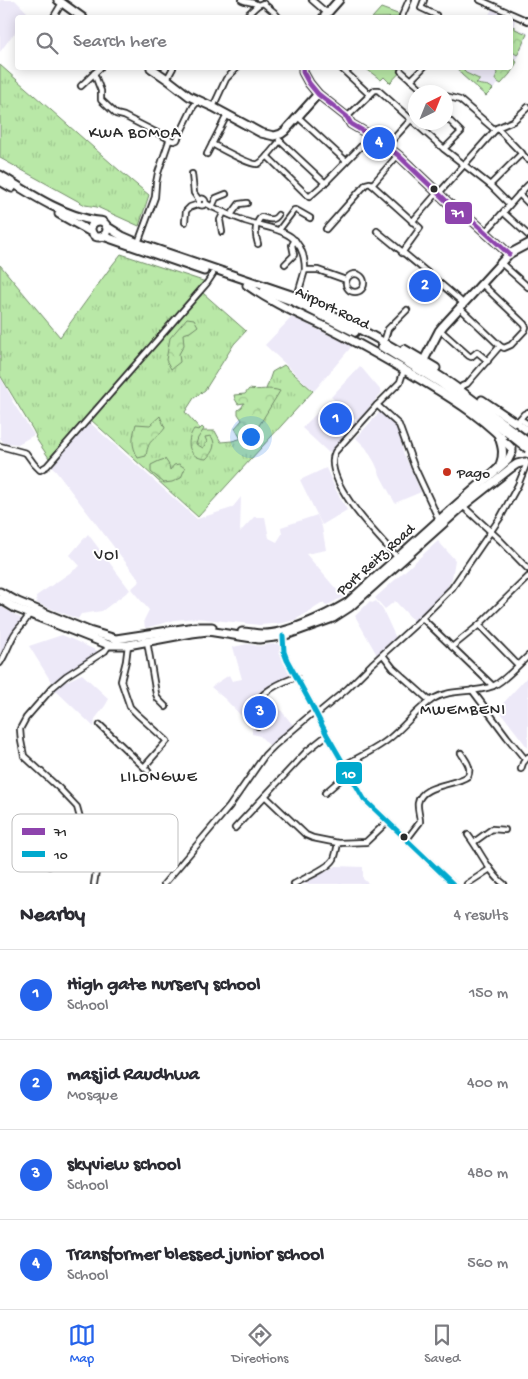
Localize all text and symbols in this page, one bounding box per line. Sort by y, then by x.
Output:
search box [15,15,513,70]
icon: search [33,29,61,57]
text: Search here [73,31,167,54]
north arrow [408,85,453,130]
pin: 4 [363,124,395,162]
district label: KWA BOMOA [89,125,182,144]
unlabelled marker [429,184,439,194]
line badge: 71 [444,201,473,225]
text: 71 [451,206,465,223]
pin: 2 [409,267,441,305]
street label: Airport Road [292,283,373,335]
pin: 1 [320,400,352,438]
your location [238,424,264,450]
place label: Pago [456,465,490,483]
marker: Pago [441,466,453,478]
street label: Port Reitz Road [333,520,420,601]
district label: VOI [93,547,120,566]
pin: 3 [244,693,276,731]
district label: MWEMBENI [420,702,506,721]
line badge: 10 [335,761,363,785]
text: 10 [341,767,356,784]
district label: LILONGWE [120,769,198,788]
legend [12,814,178,872]
text: 71 [53,825,67,842]
unlabelled marker [399,832,409,842]
text: 10 [53,848,68,865]
text: Nearby [20,904,85,929]
text: 4 results [453,907,508,926]
text: High gate nursery school [67,974,261,997]
text: 1 [33,985,39,1004]
text: 150 m [469,985,508,1004]
text: School [67,997,109,1016]
text: masjid Raudhwa [67,1064,199,1087]
text: 2 [32,1075,40,1094]
text: 400 m [467,1075,508,1094]
text: Mosque [67,1087,118,1106]
text: skyview school [67,1154,181,1177]
text: 3 [32,1165,40,1184]
text: 480 m [467,1165,508,1184]
text: School [67,1177,109,1196]
text: Transformer blessed junior school [67,1244,324,1267]
text: 4 [32,1255,40,1274]
text: 560 m [467,1255,508,1274]
text: School [67,1267,109,1286]
tab: Map [68,1321,96,1368]
tab: Directions [232,1321,289,1368]
tab: Saved [424,1321,460,1368]

